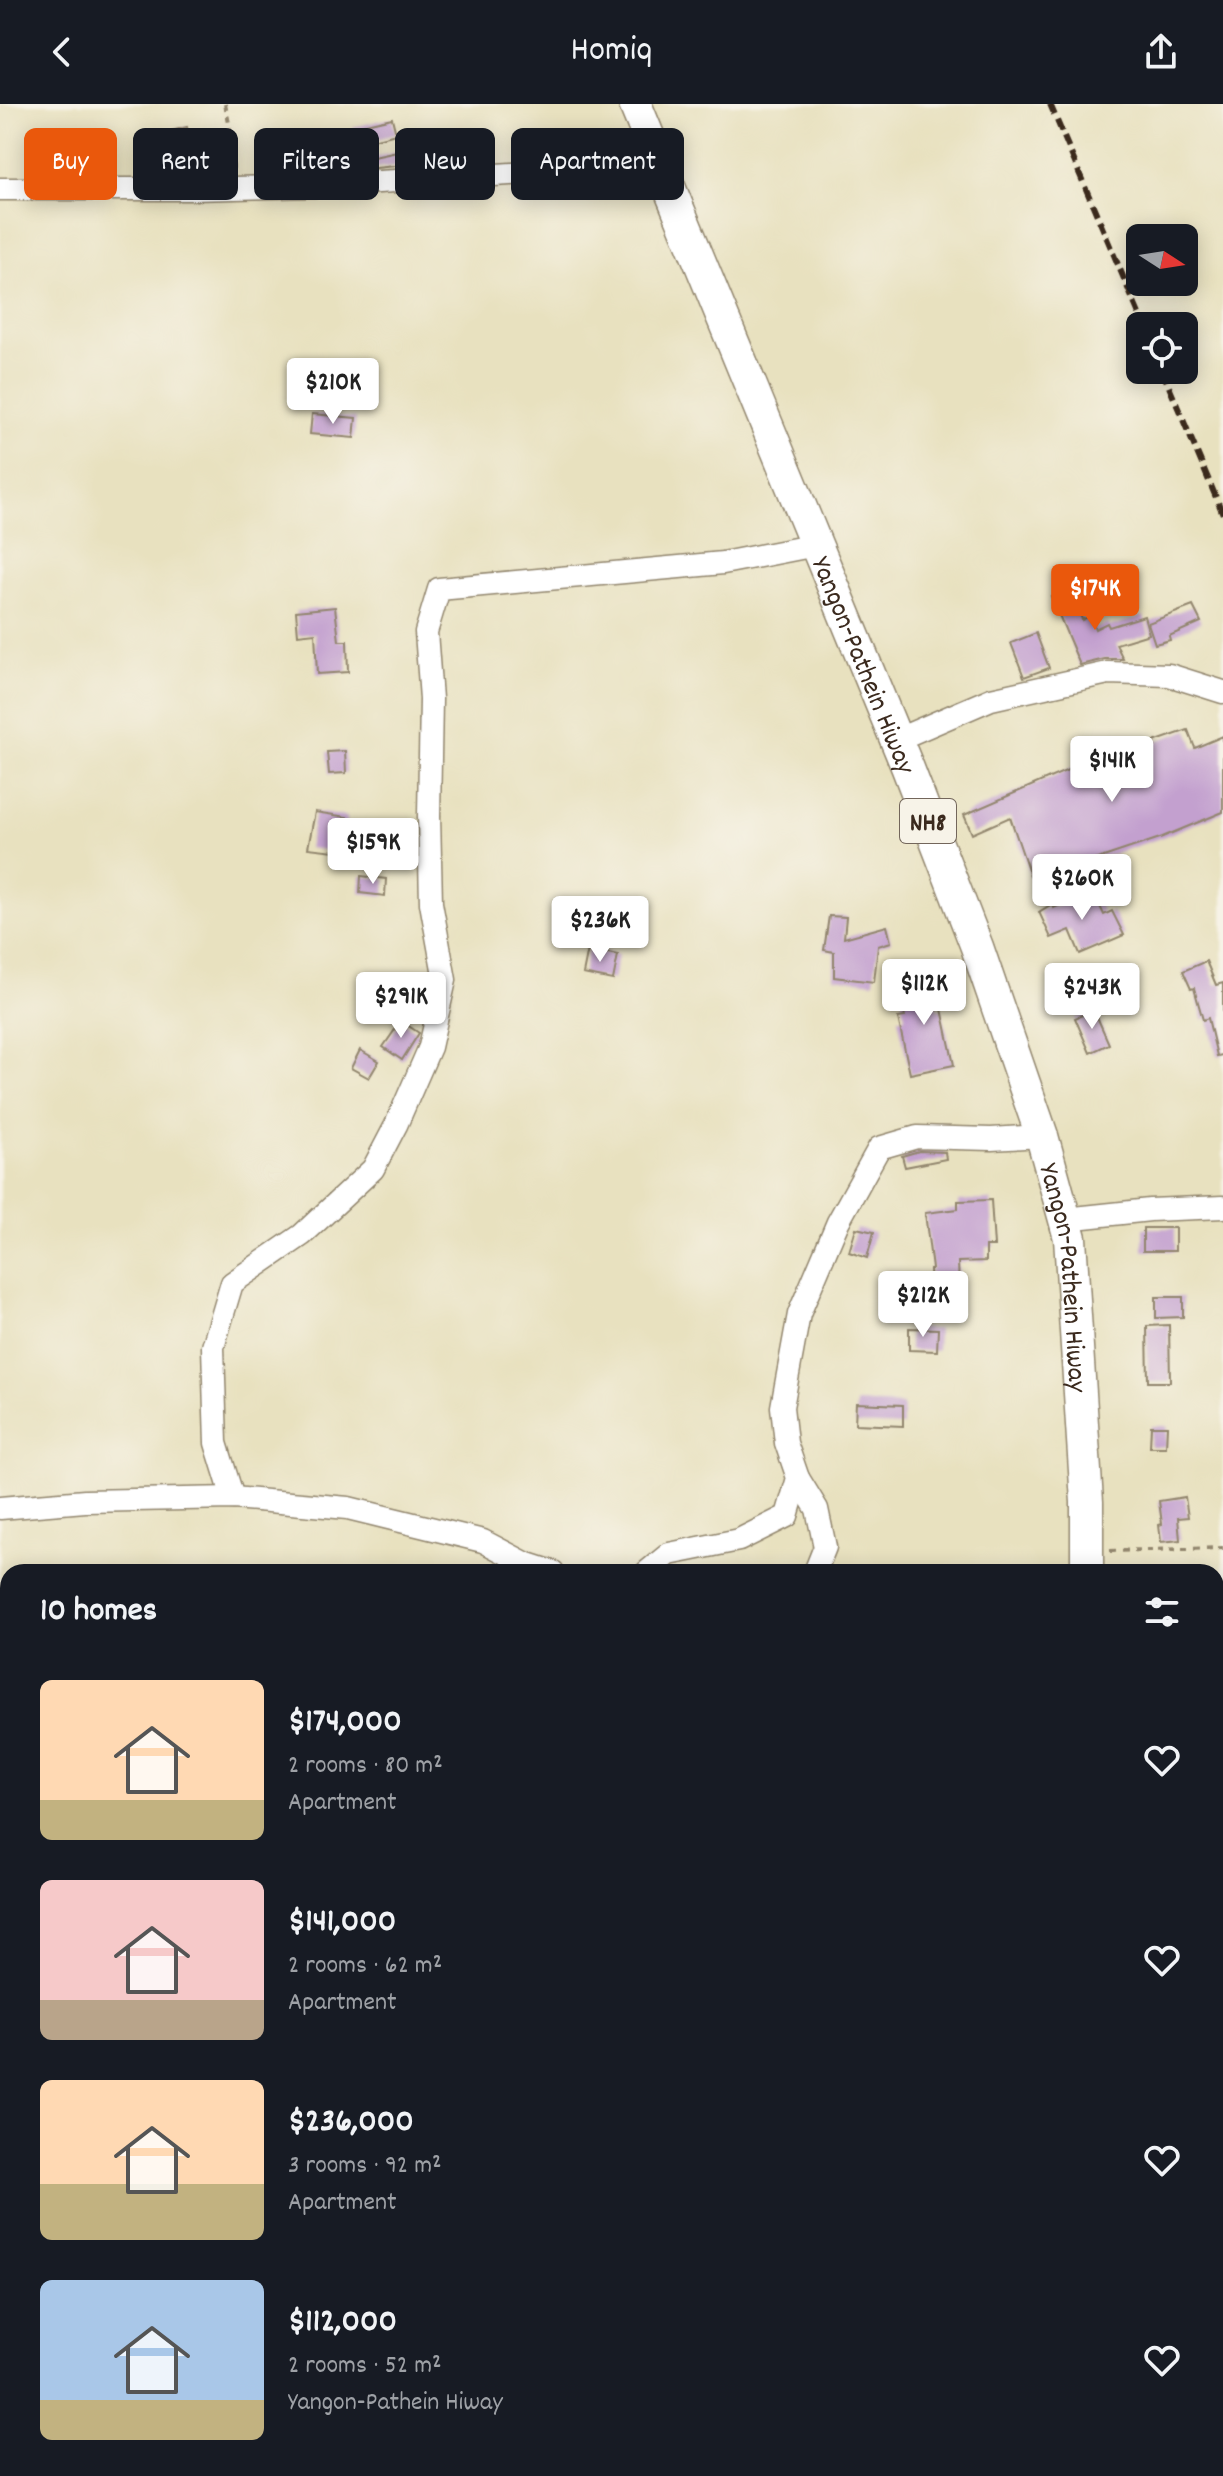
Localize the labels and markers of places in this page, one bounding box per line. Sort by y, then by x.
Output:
pin: $210K [277,358,389,426]
pin: $174K [1039,564,1151,632]
pin: $141K [1056,736,1168,804]
pin: $159K [317,818,429,886]
pin: $260K [1026,854,1138,922]
pin: $236K [544,896,656,964]
pin: $112K [868,959,980,1027]
pin: $243K [1036,963,1148,1031]
pin: $291K [345,972,457,1040]
pin: $212K [867,1271,979,1339]

